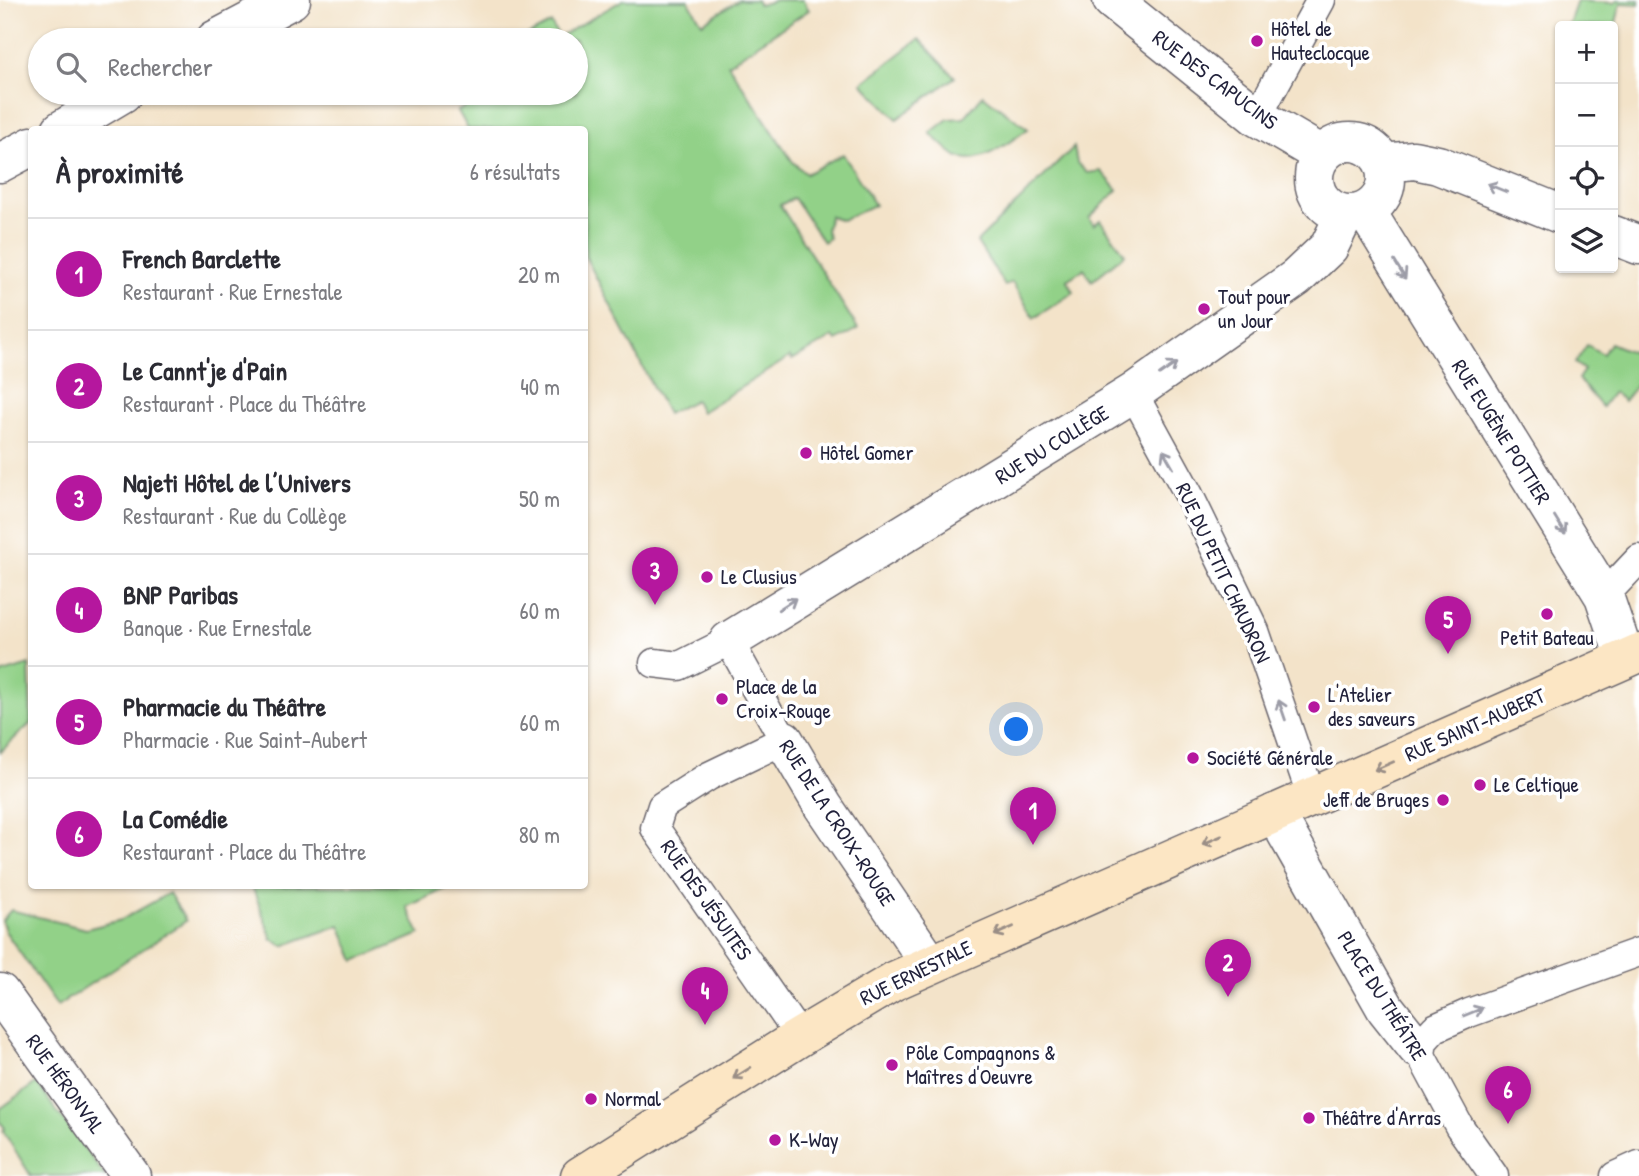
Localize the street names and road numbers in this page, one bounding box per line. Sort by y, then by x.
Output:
street label: RUE DES CAPUCINS [1147,23,1284,136]
street label: RUE EUGÈNE POTTIER [1445,354,1558,510]
street label: RUE DU COLLÈGE [989,398,1114,491]
street label: RUE DU PETIT CHAUDRON [1169,478,1278,668]
street label: RUE SAINT-AUBERT [1400,680,1551,768]
street label: RUE DE LA CROIX-ROUGE [773,734,902,912]
street label: RUE DES JÉSUITES [654,834,759,966]
street label: PLACE DU THÉÂTRE [1331,925,1434,1066]
street label: RUE ERNESTALE [855,933,977,1012]
street label: RUE HÉRONVAL [19,1028,111,1140]

